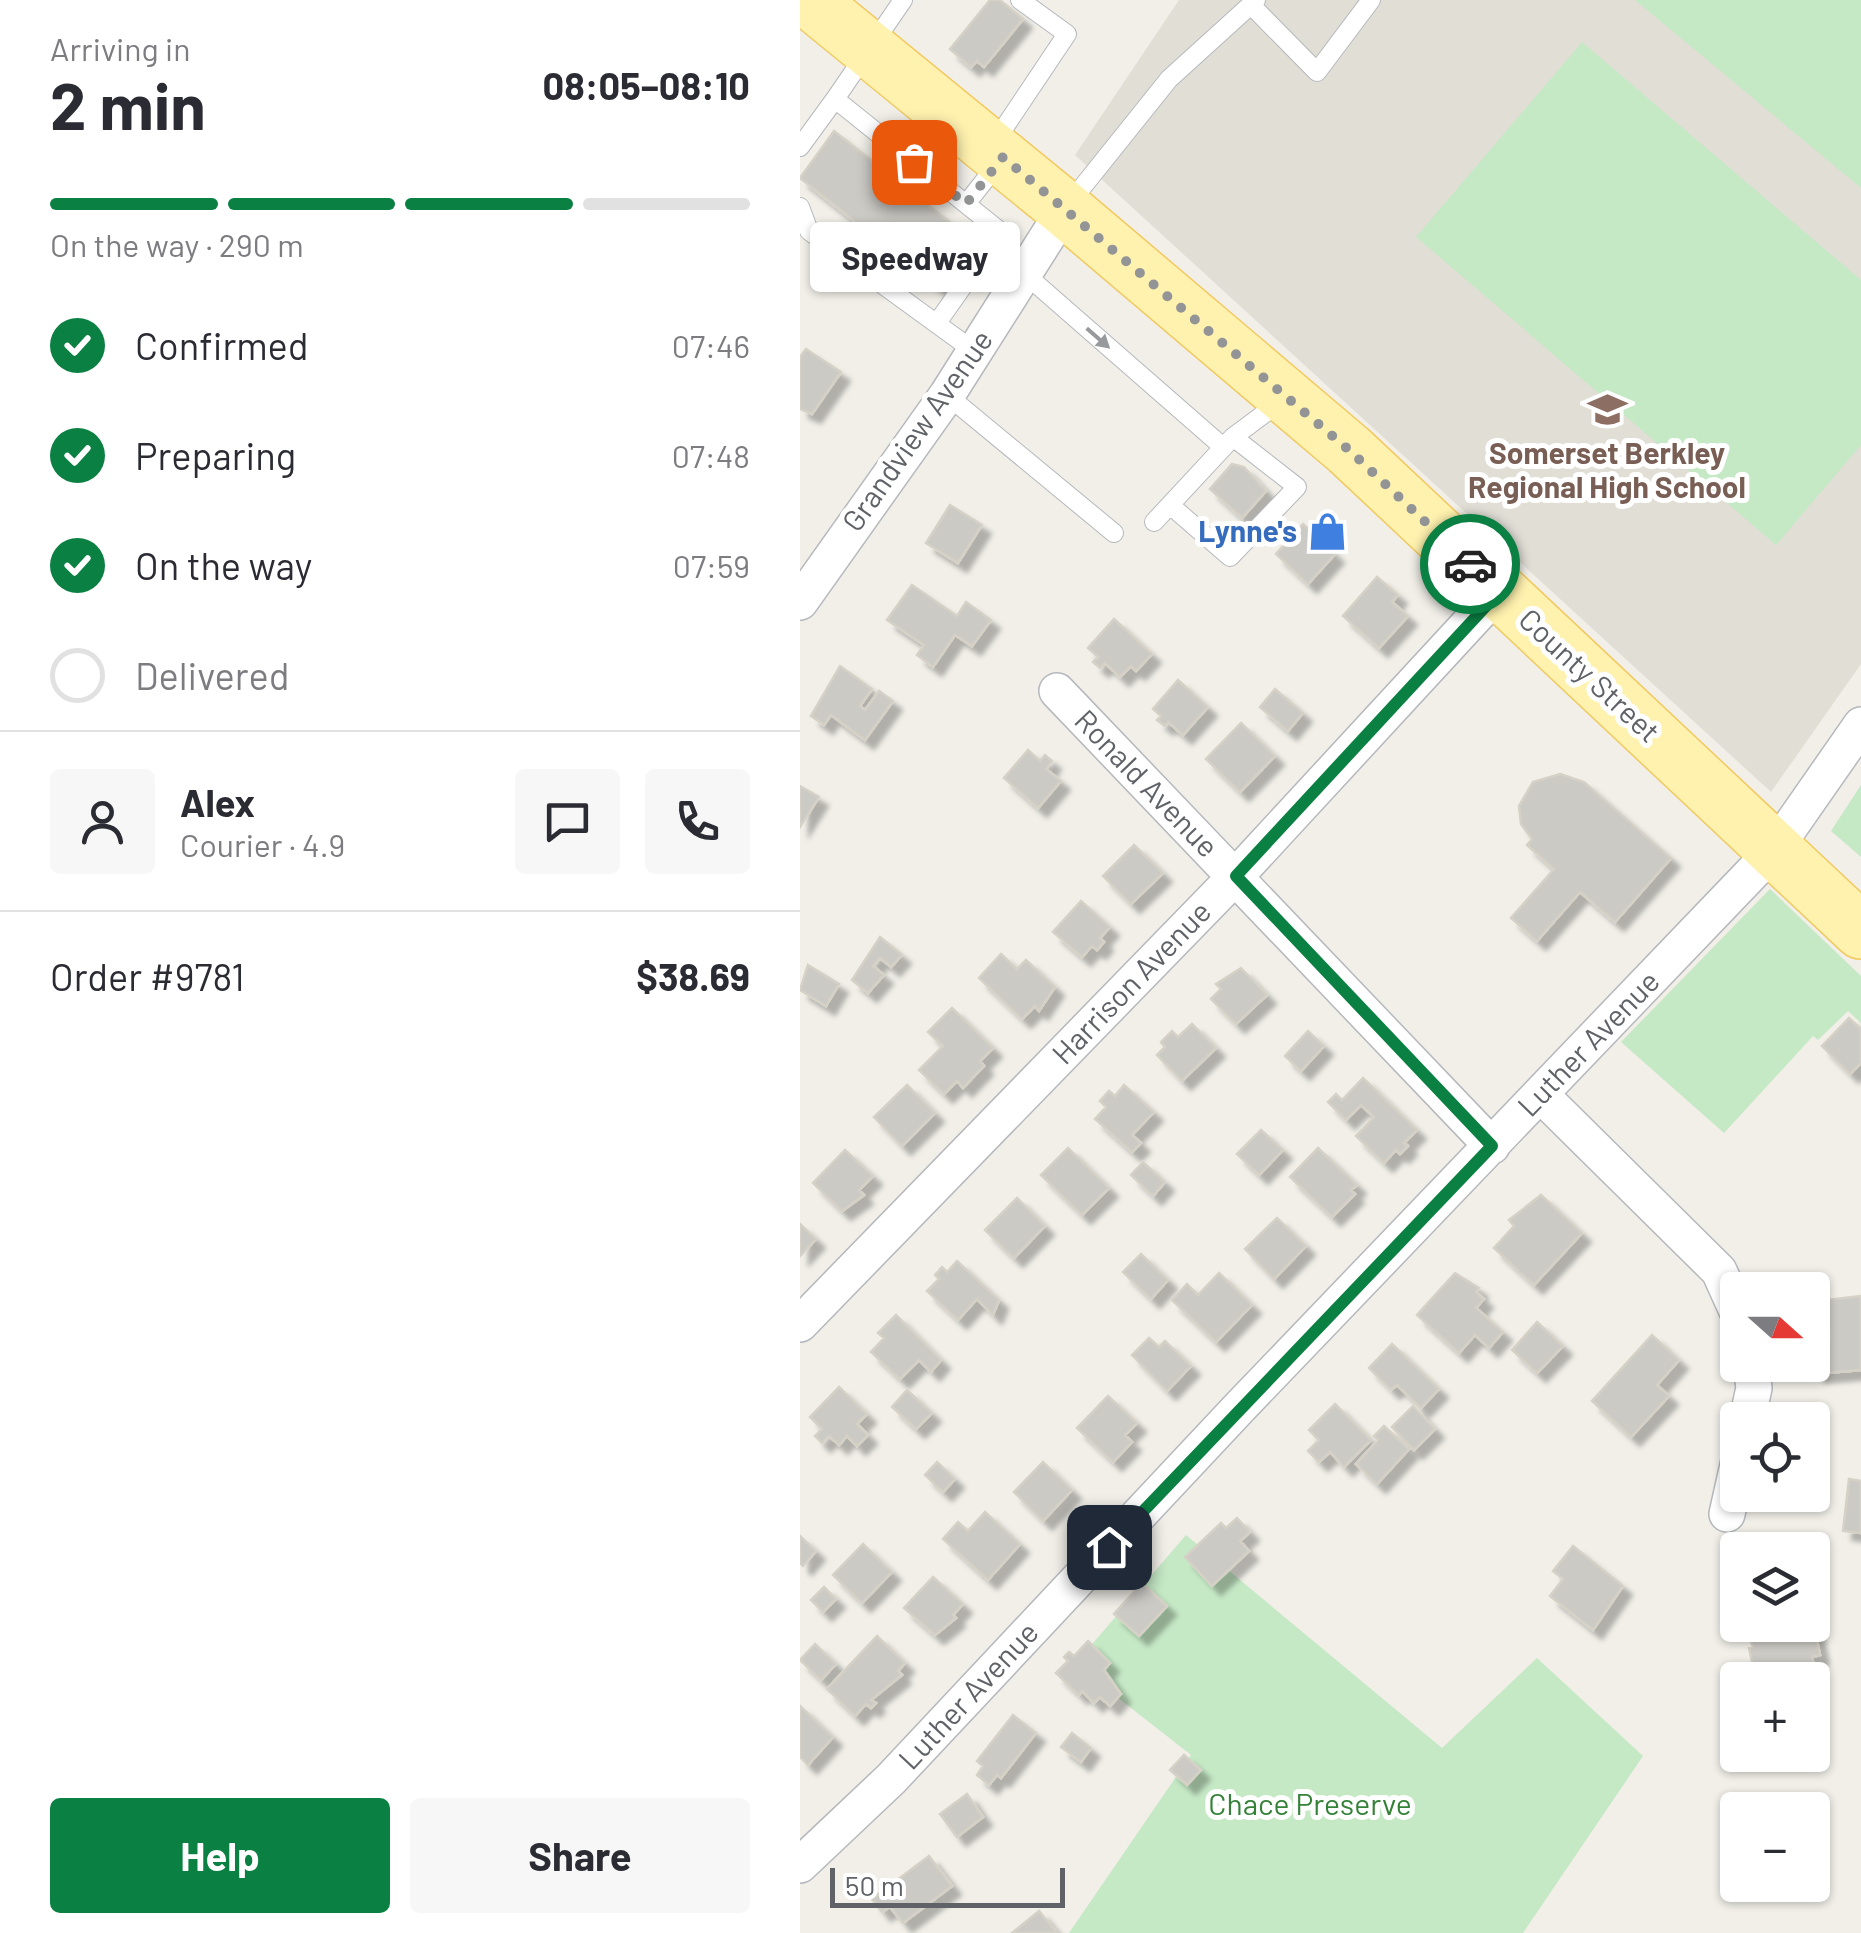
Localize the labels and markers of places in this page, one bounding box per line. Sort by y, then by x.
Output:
pin [872,120,957,205]
callout: Speedway [809,222,1019,292]
school or university icon: Somerset Berkley Regional High School [1586,389,1628,431]
place label: Somerset Berkley Regional High School [1468,434,1746,504]
shop icon: Lynne's [1306,511,1348,553]
place label: Lynne's [1198,512,1297,548]
pin [1067,1505,1152,1590]

